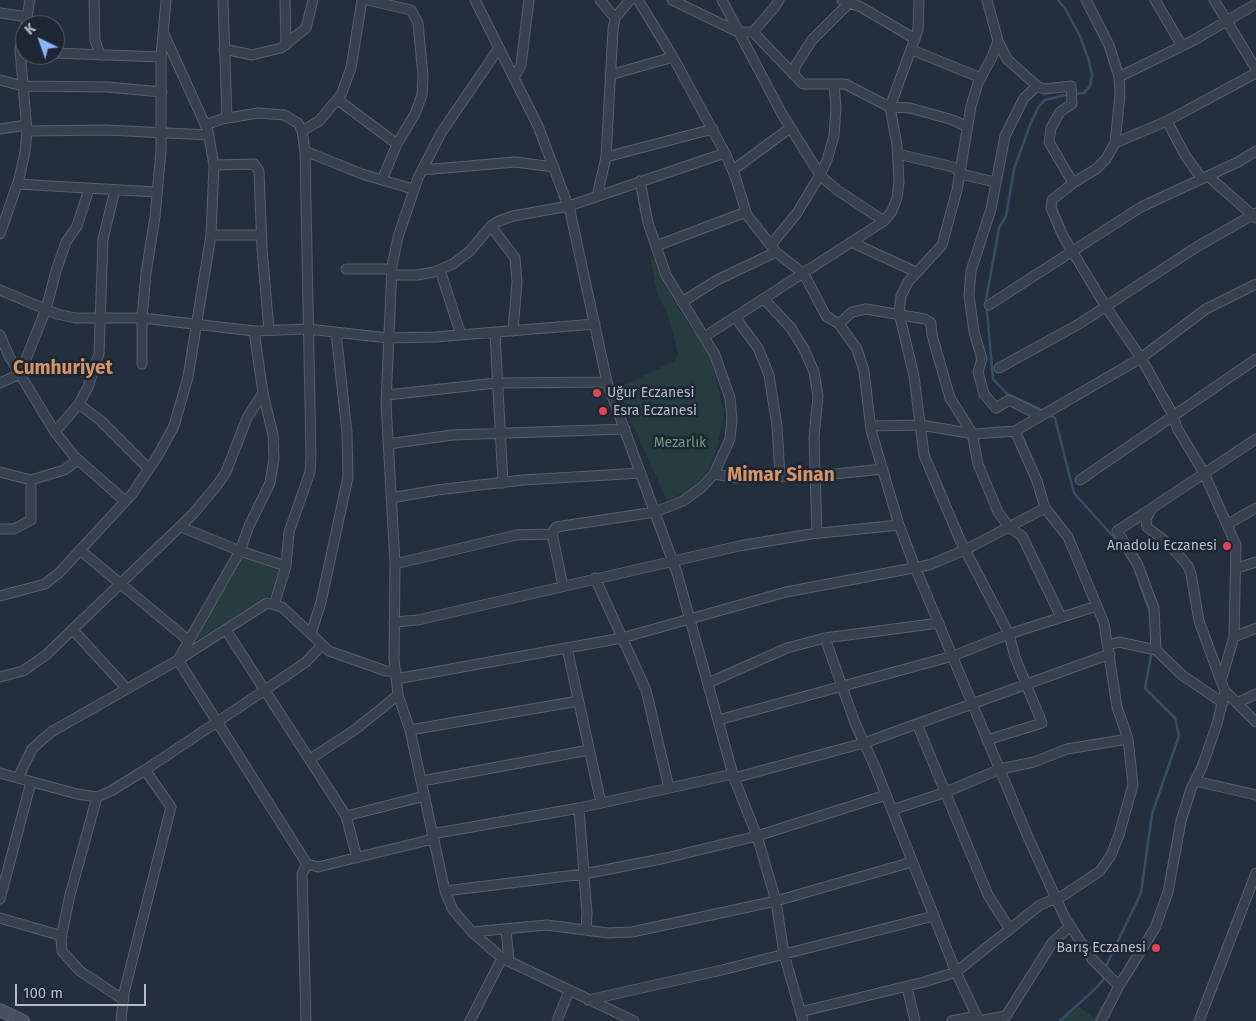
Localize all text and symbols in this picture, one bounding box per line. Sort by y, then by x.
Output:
north arrow [15,15,65,65]
text: K [21,20,39,39]
district label: Cumhuriyet [13,358,113,380]
place label: Uğur Eczanesi [607,385,694,401]
marker: Uğur Eczanesi [591,387,603,399]
place label: Esra Eczanesi [613,403,697,419]
marker: Esra Eczanesi [597,405,609,417]
park label: Mezarlık [654,435,706,451]
district label: Mimar Sinan [727,465,835,487]
place label: Anadolu Eczanesi [1107,538,1217,554]
marker: Anadolu Eczanesi [1221,540,1233,552]
place label: Barış Eczanesi [1057,940,1146,956]
marker: Barış Eczanesi [1150,942,1162,954]
scale bar [18,974,149,1006]
text: 100 m [23,984,63,1002]

